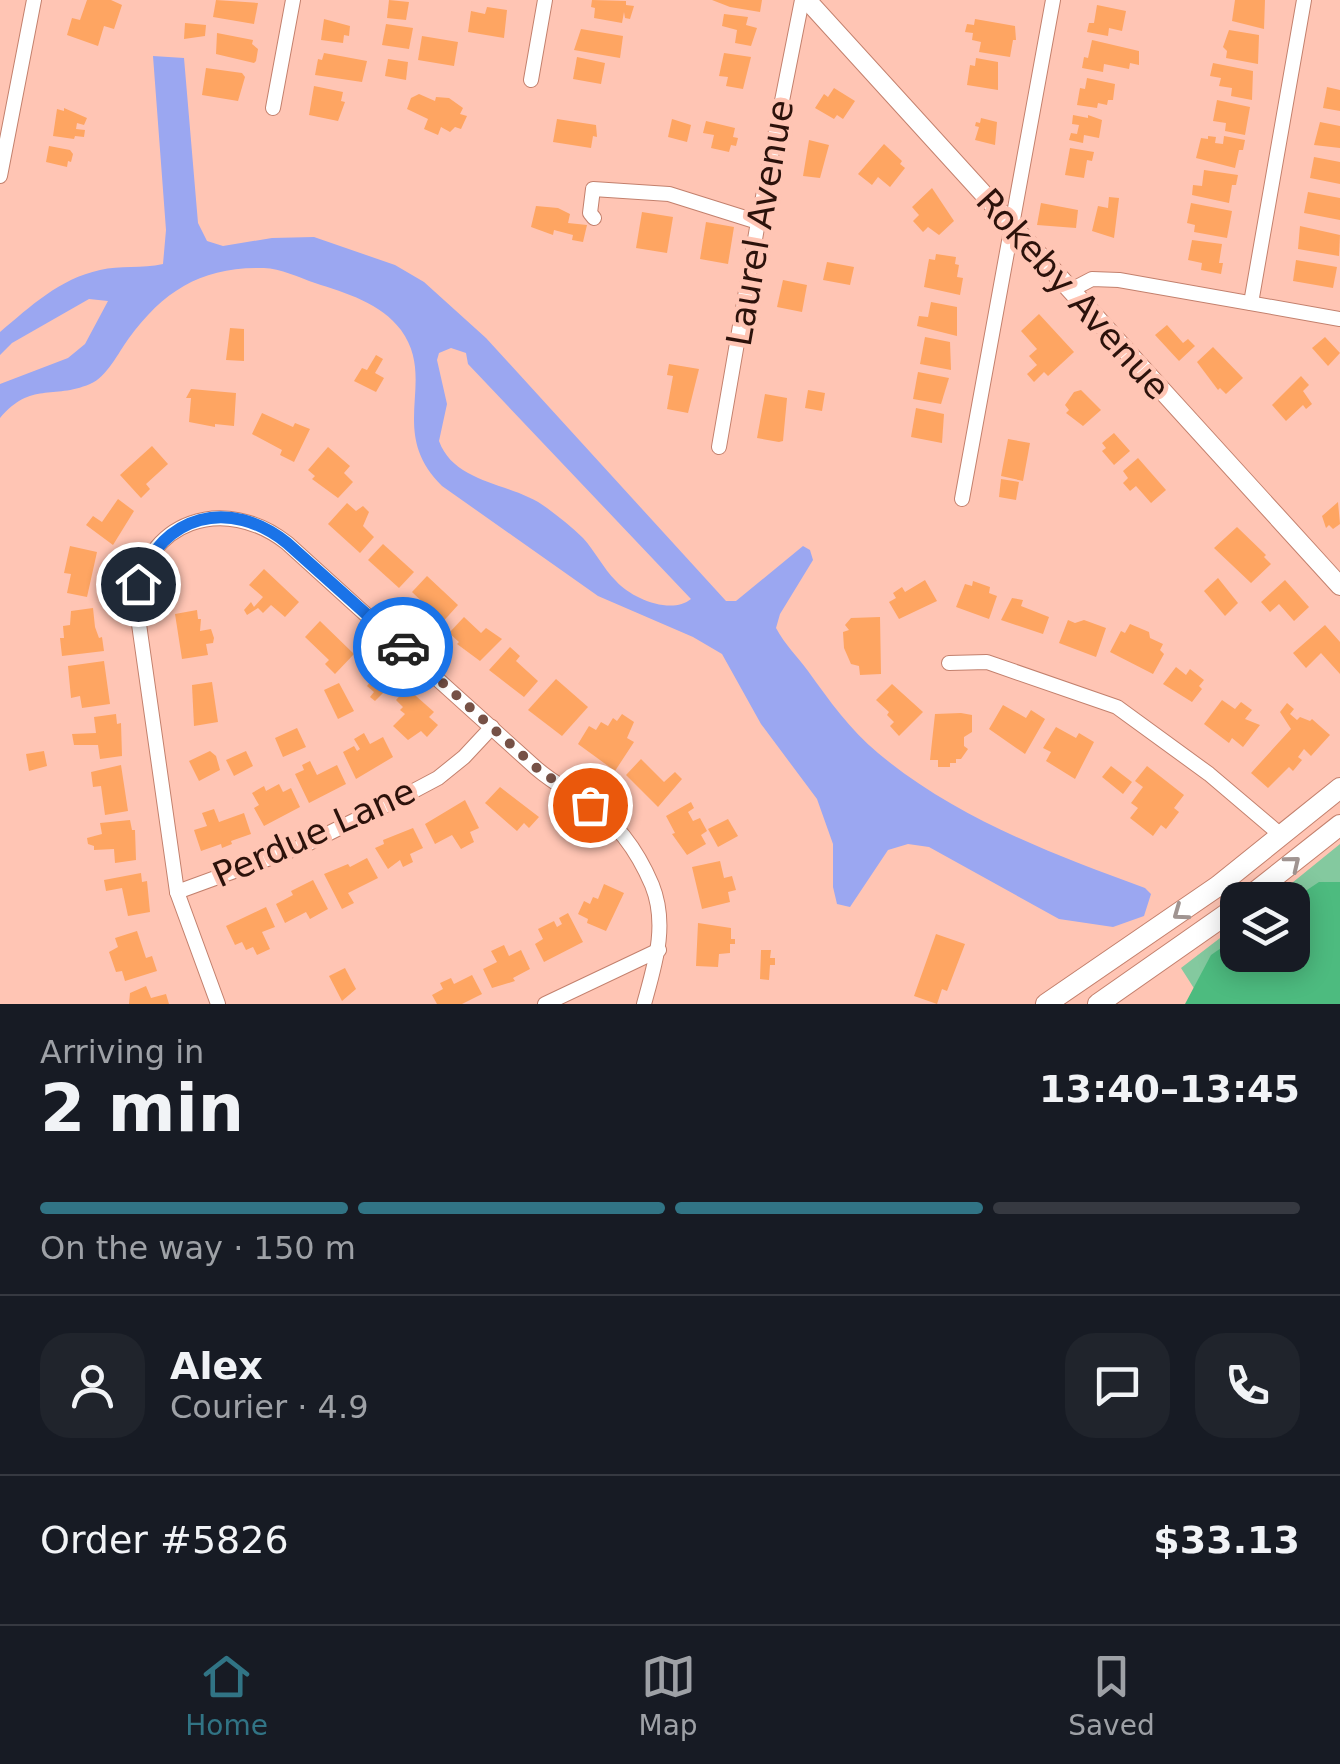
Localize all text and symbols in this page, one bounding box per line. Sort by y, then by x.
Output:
street label: Laurel Avenue [719,97,801,349]
street label: Rokeby Avenue [968,181,1178,407]
pin [96,542,181,627]
icon: home [111,557,166,612]
courier [353,597,453,697]
icon: car [376,620,431,675]
pin [548,763,633,848]
street label: Perdue Lane [207,771,421,895]
icon: bag [563,778,618,833]
one-way arrow [1281,857,1299,875]
map controls [1220,882,1310,972]
button: layers [1220,882,1310,972]
one-way arrow [1173,900,1192,919]
text: Arriving in [40,1033,204,1071]
text: 13:40–13:45 [1039,1067,1300,1111]
text: 2 min [40,1071,244,1146]
text: On the way · 150 m [40,1229,356,1267]
button: person [40,1333,145,1438]
button: chat [1065,1333,1170,1438]
button: phone [1195,1333,1300,1438]
text: Alex [170,1344,263,1388]
text: Courier · 4.9 [170,1388,369,1426]
text: Order #5826 [40,1518,289,1562]
text: $33.13 [1153,1518,1300,1562]
tab: Home [185,1649,268,1742]
tab: Map [639,1649,698,1742]
tab: Saved [1068,1649,1155,1742]

